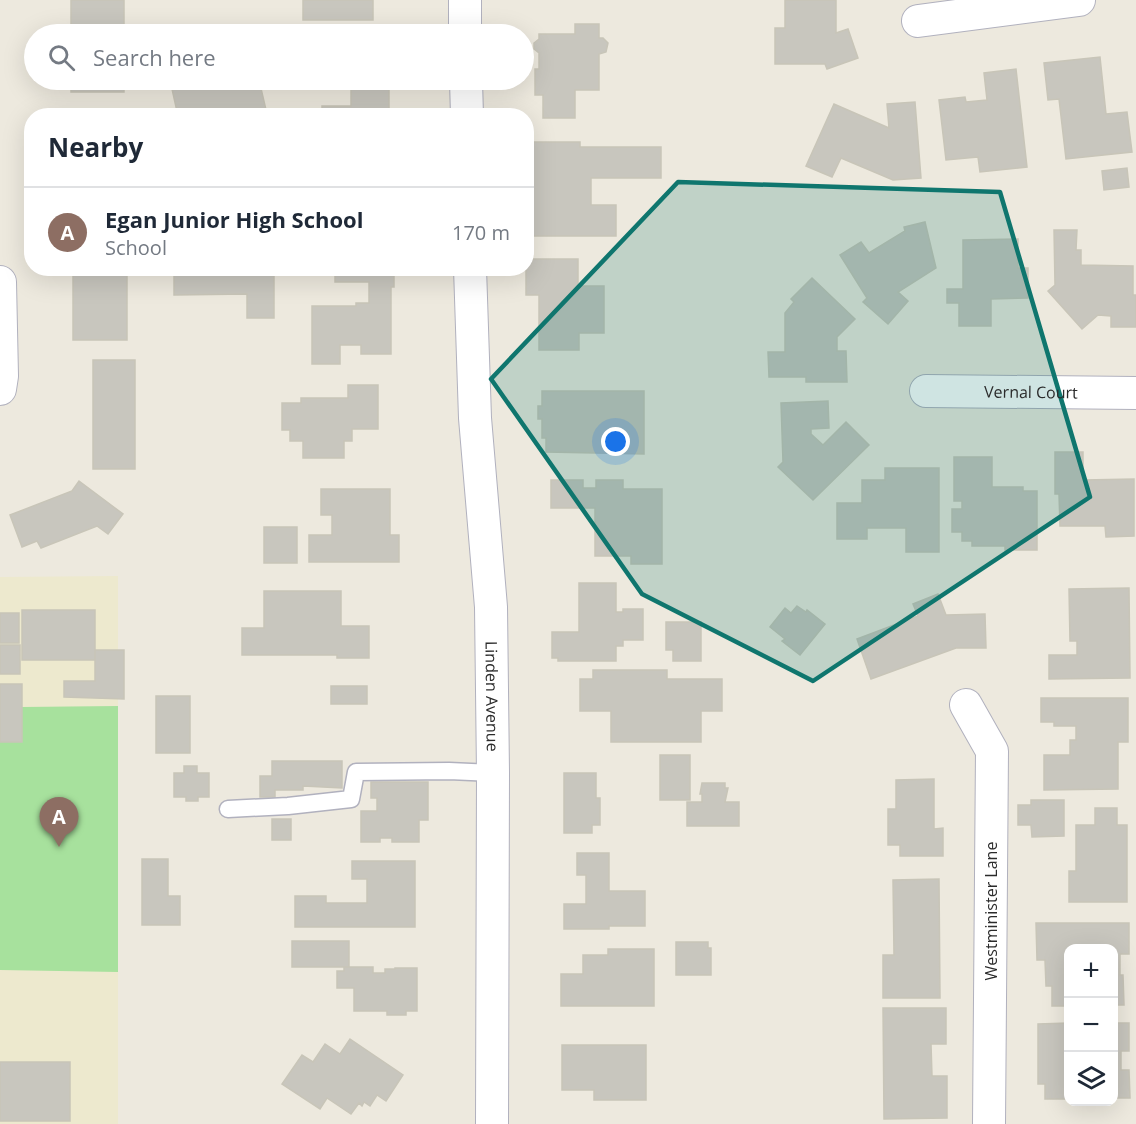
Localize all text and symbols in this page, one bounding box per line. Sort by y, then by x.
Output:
search box [24,24,534,90]
icon: search [45,41,78,74]
text: Search here [93,42,216,72]
text: Nearby [48,129,143,165]
text: Egan Junior High School [105,204,363,234]
text: A [61,219,74,246]
text: 170 m [452,219,510,246]
text: School [105,234,167,261]
street label: Vernal Court [984,381,1078,403]
your location [601,427,630,456]
street label: Linden Avenue [480,641,504,752]
pin: A [40,798,78,847]
street label: Westminister Lane [980,842,1002,980]
map controls [1064,944,1118,1106]
button: + [1064,944,1118,998]
button: − [1064,998,1118,1052]
button: layers [1064,1052,1118,1106]

